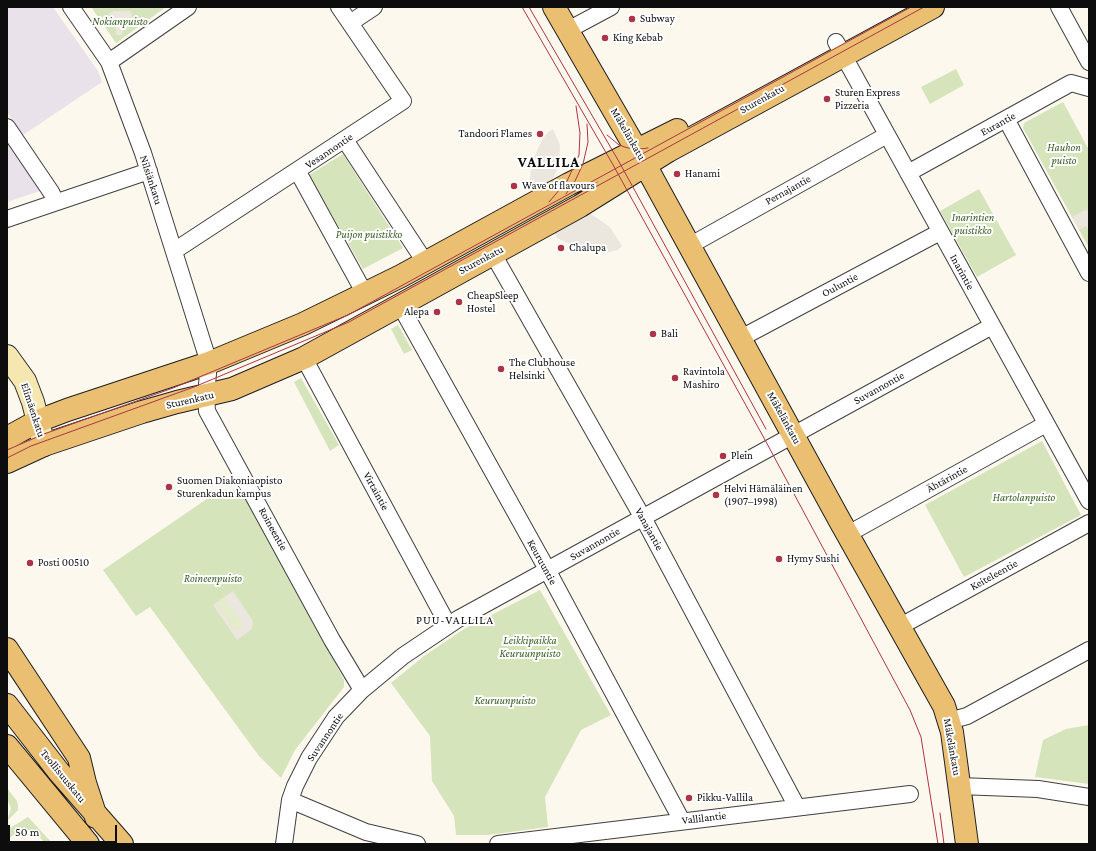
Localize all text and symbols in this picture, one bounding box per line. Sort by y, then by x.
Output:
place label: Subway [640,12,675,26]
marker: Subway [627,14,637,24]
park label: Nokianpuisto [92,15,148,29]
place label: King Kebab [613,31,663,45]
marker: King Kebab [600,33,610,43]
street label: Sturenkatu [737,81,787,117]
place label: Sturen Express Pizzeria [835,86,900,112]
marker: Sturen Express Pizzeria [822,94,832,104]
street label: Mäkelänkatu [608,106,648,162]
street label: Eurantie [978,109,1018,139]
place label: Tandoori Flames [458,127,532,141]
marker: Tandoori Flames [535,129,545,139]
street label: Vesannontie [303,130,355,172]
park label: Hauhon puisto [1047,141,1081,167]
district label: VALLILA [518,153,580,171]
street label: Nilsiänkatu [137,154,165,206]
place label: Hanami [685,167,720,181]
marker: Hanami [672,169,682,179]
street label: Pernajantie [763,172,813,208]
place label: Wave of flavours [522,179,595,193]
marker: Wave of flavours [509,181,519,191]
park label: Inarintien puistikko [952,211,994,237]
park label: Puijon puistikko [336,228,402,242]
place label: Chalupa [569,241,606,255]
street label: Sturenkatu [456,243,506,277]
marker: Chalupa [556,243,566,253]
street label: Inarintie [947,252,977,292]
street label: Ouluntie [820,270,860,300]
place label: CheapSleep Hostel [467,289,519,315]
marker: CheapSleep Hostel [454,297,464,307]
place label: Alepa [404,305,429,319]
marker: Alepa [432,307,442,317]
place label: Bali [661,327,678,341]
marker: Bali [648,329,658,339]
place label: The Clubhouse Helsinki [509,356,575,382]
marker: The Clubhouse Helsinki [496,364,506,374]
place label: Ravintola Mashiro [683,365,725,391]
street label: Suvannontie [851,369,907,407]
marker: Ravintola Mashiro [670,373,680,383]
street label: Elimäenkatu [18,381,48,439]
street label: Sturenkatu [165,388,215,412]
street label: Mäkelänkatu [764,389,804,447]
place label: Plein [731,449,753,463]
marker: Plein [718,451,728,461]
street label: Ähtärintie [924,462,970,496]
street label: Virtaintie [360,470,392,512]
place label: Suomen Diakoniaopisto Sturenkadun kampus [177,474,282,500]
marker: Suomen Diakoniaopisto Sturenkadun kampus [164,482,174,492]
place label: Helvi Hämäläinen (1907–1998) [724,482,803,508]
marker: Helvi Hämäläinen (1907–1998) [711,490,721,500]
park label: Hartolanpuisto [993,491,1055,505]
street label: Roineentie [256,505,290,553]
street label: Vanajantie [632,505,666,553]
street label: Suvannontie [568,524,622,564]
street label: Keuruuntie [524,537,560,587]
place label: Hymy Sushi [787,552,839,566]
marker: Hymy Sushi [774,554,784,564]
place label: Posti 00510 [38,556,89,570]
street label: Keiteleentie [968,557,1020,593]
marker: Posti 00510 [25,558,35,568]
park label: Roineenpuisto [184,572,242,586]
district label: PUU-VALLILA [416,613,494,627]
park label: Leikkipaikka Keuruunpuisto [499,634,561,660]
park label: Keuruunpuisto [474,694,536,708]
street label: Suvannontie [304,710,346,764]
street label: Mäkelänkatu [940,717,964,777]
street label: Teollisuuskatu [38,747,88,805]
place label: Pikku-Vallila [697,791,753,805]
marker: Pikku-Vallila [684,793,694,803]
street label: Vallilantie [681,809,727,827]
scale bar [10,817,119,843]
text: 50 m [15,825,39,839]

